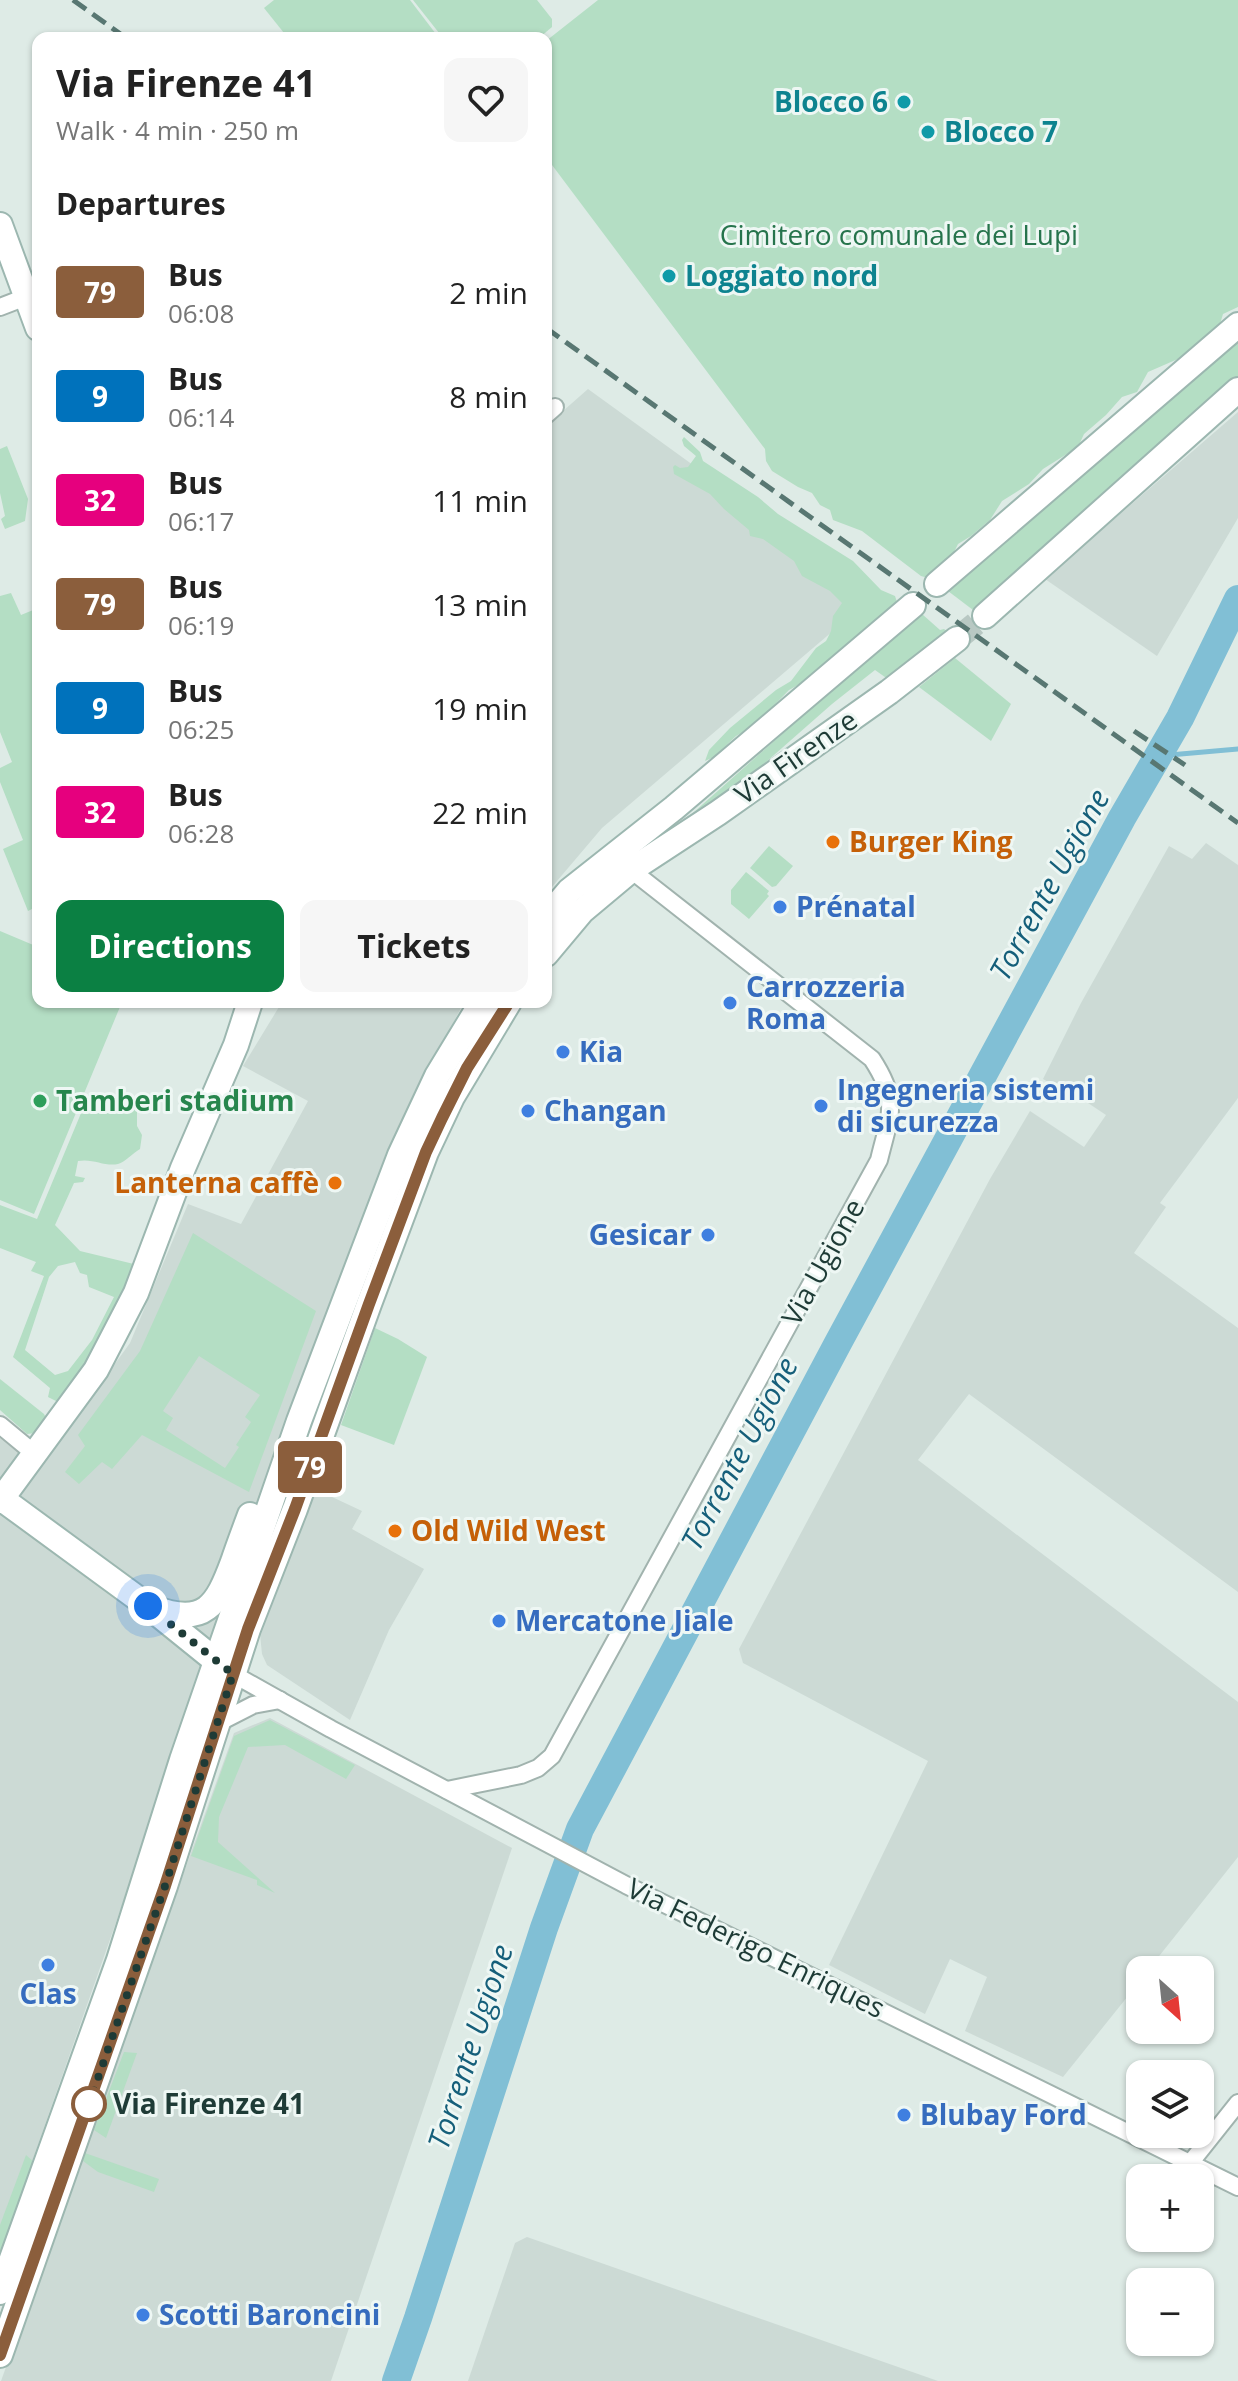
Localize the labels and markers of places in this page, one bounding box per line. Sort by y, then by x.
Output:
place label: Blocco 6 [774,82,888,120]
marker: Blocco 6 [895,93,913,111]
place label: Blocco 7 [944,112,1058,150]
marker: Blocco 7 [919,123,937,141]
place label: Loggiato nord [685,256,878,294]
marker: Loggiato nord [660,267,678,285]
place label: Burger King [849,822,1013,860]
marker: Burger King [824,833,842,851]
place label: Prénatal [796,887,916,925]
marker: Prénatal [771,898,789,916]
place label: Carrozzeria Roma [746,967,906,1037]
marker: Carrozzeria Roma [721,994,739,1012]
place label: Kia [579,1032,623,1070]
marker: Kia [554,1043,572,1061]
place label: Ingegneria sistemi di sicurezza [837,1070,1094,1140]
place label: Tamberi stadium [56,1081,295,1119]
place label: Changan [544,1091,667,1129]
marker: Tamberi stadium [31,1092,49,1110]
marker: Ingegneria sistemi di sicurezza [812,1097,830,1115]
marker: Changan [519,1102,537,1120]
place label: Lanterna caffè [114,1163,319,1201]
marker: Lanterna caffè [326,1174,344,1192]
place label: Gesicar [589,1215,692,1253]
marker: Gesicar [699,1226,717,1244]
place label: Old Wild West [411,1511,606,1549]
marker: Old Wild West [386,1522,404,1540]
place label: Mercatone Jiale [515,1601,734,1639]
marker: Mercatone Jiale [490,1612,508,1630]
marker: Clas [39,1956,57,1974]
place label: Clas [19,1974,77,2012]
place label: Via Firenze 41 [113,2084,305,2122]
marker: Via Firenze 41 [72,2087,106,2121]
place label: Blubay Ford [920,2095,1087,2133]
marker: Blubay Ford [895,2106,913,2124]
place label: Scotti Baroncini [159,2295,380,2333]
marker: Scotti Baroncini [134,2306,152,2324]

